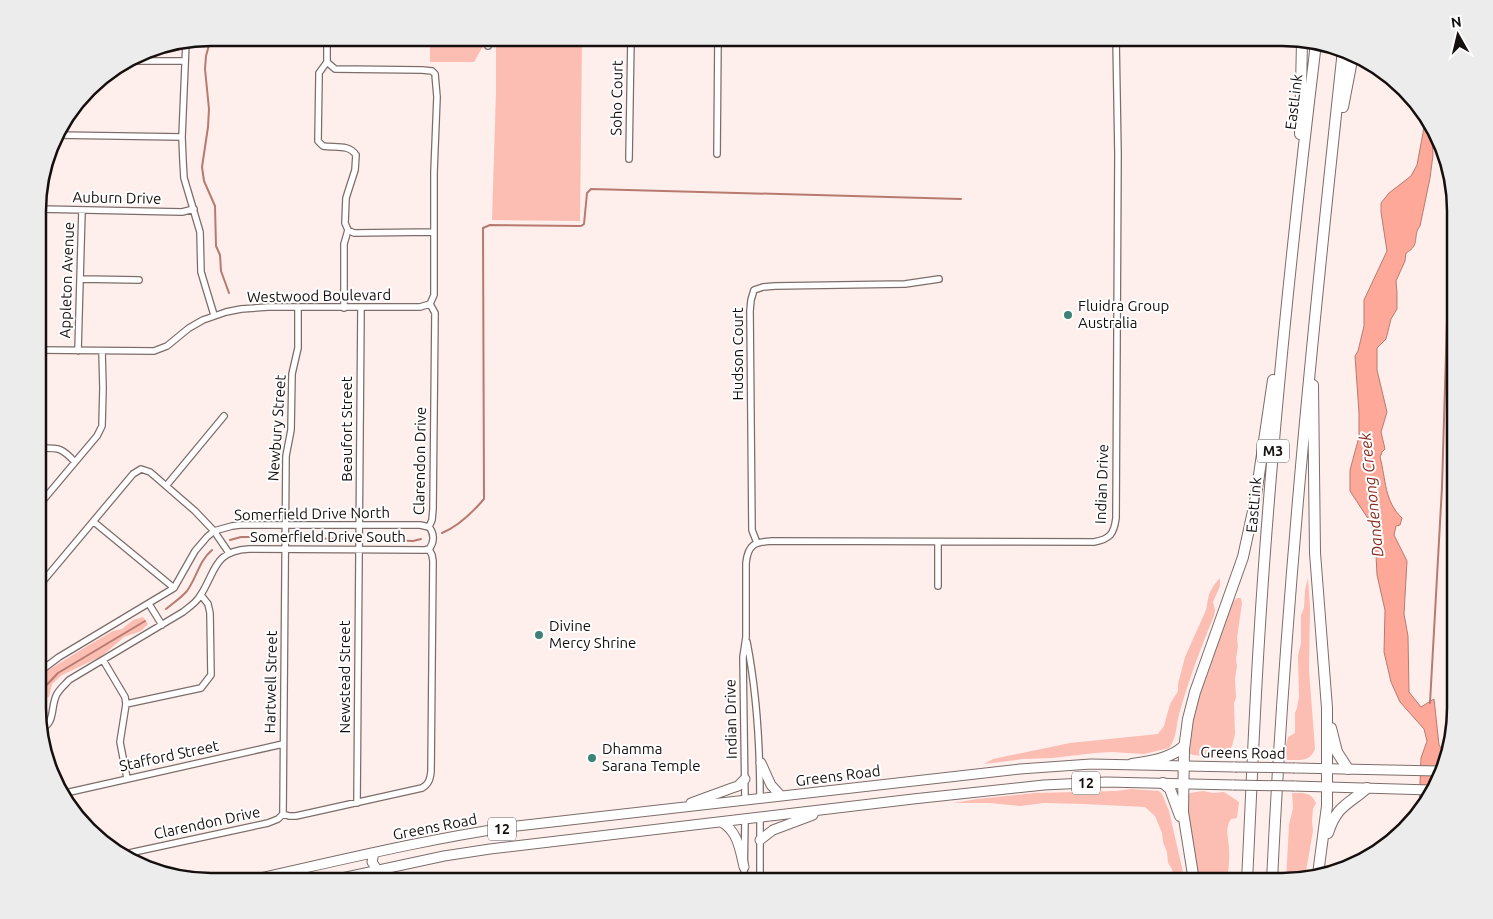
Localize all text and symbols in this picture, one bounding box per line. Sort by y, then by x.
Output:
north arrow [1433,10,1483,60]
text: N [1450,13,1462,31]
street label: Soho Court [607,60,626,136]
street label: EastLink [1282,73,1305,131]
street label: Auburn Drive [72,188,162,207]
street label: Appleton Avenue [56,221,77,339]
street label: Westwood Boulevard [247,286,391,305]
place label: Fluidra Group Australia [1078,297,1169,331]
street label: Hudson Court [729,307,746,401]
marker: Fluidra Group Australia [1062,309,1074,321]
street label: Newbury Street [264,374,289,482]
street label: Beaufort Street [338,376,355,482]
street label: Clarendon Drive [410,407,429,515]
water label: Dandenong Creek [1355,431,1386,558]
road number: M3 [1257,440,1289,462]
street label: Indian Drive [1092,444,1111,524]
street label: EastLink [1243,476,1264,534]
street label: Somerfield Drive North [234,504,390,523]
street label: Somerfield Drive South [250,528,406,545]
place label: Divine Mercy Shrine [549,617,636,651]
street label: Newstead Street [336,620,353,734]
marker: Divine Mercy Shrine [533,629,545,641]
street label: Hartwell Street [261,630,280,734]
street label: Indian Drive [721,679,740,759]
street label: Stafford Street [118,737,220,774]
place label: Dhamma Sarana Temple [602,740,701,774]
street label: Greens Road [1200,743,1286,762]
marker: Dhamma Sarana Temple [586,752,598,764]
street label: Greens Road [795,762,881,789]
road number: 12 [1072,771,1100,794]
street label: Clarendon Drive [152,803,262,842]
street label: Greens Road [391,810,478,843]
road number: 12 [488,818,516,841]

